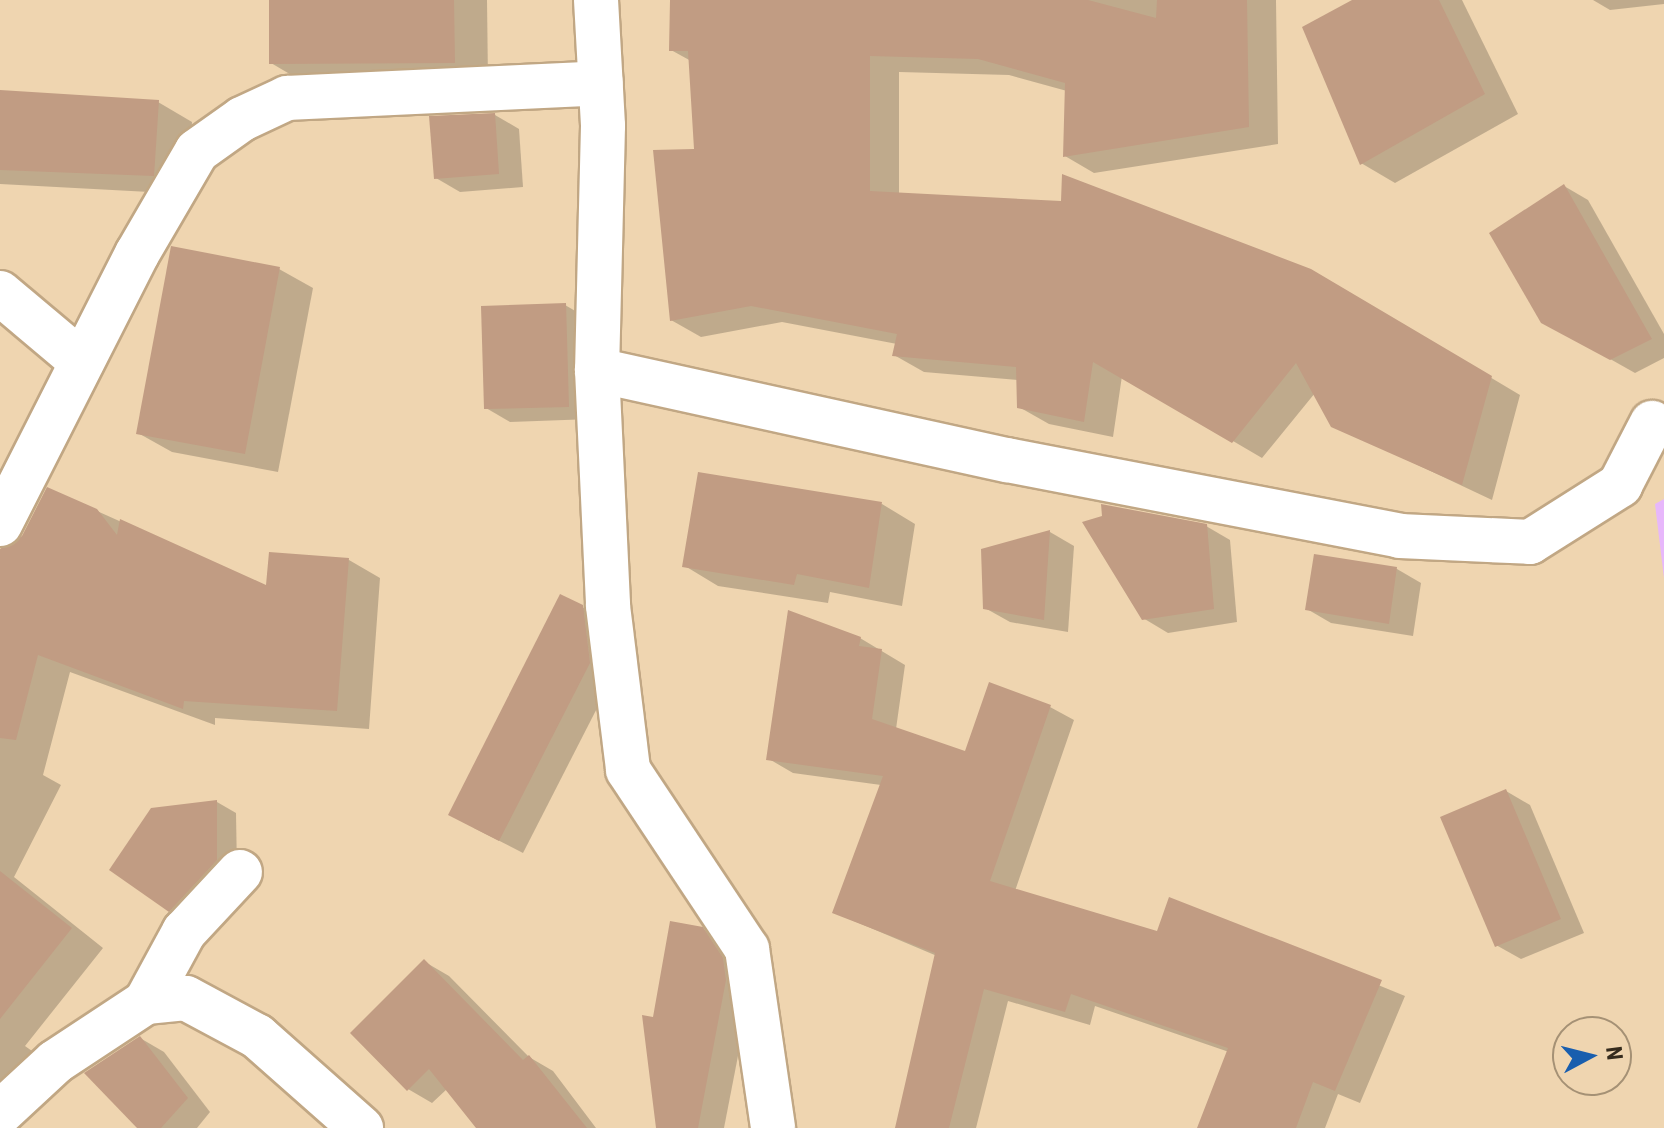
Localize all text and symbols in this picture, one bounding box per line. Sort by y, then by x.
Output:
north arrow [1552,1016,1632,1096]
text: N [1601,1045,1628,1061]

